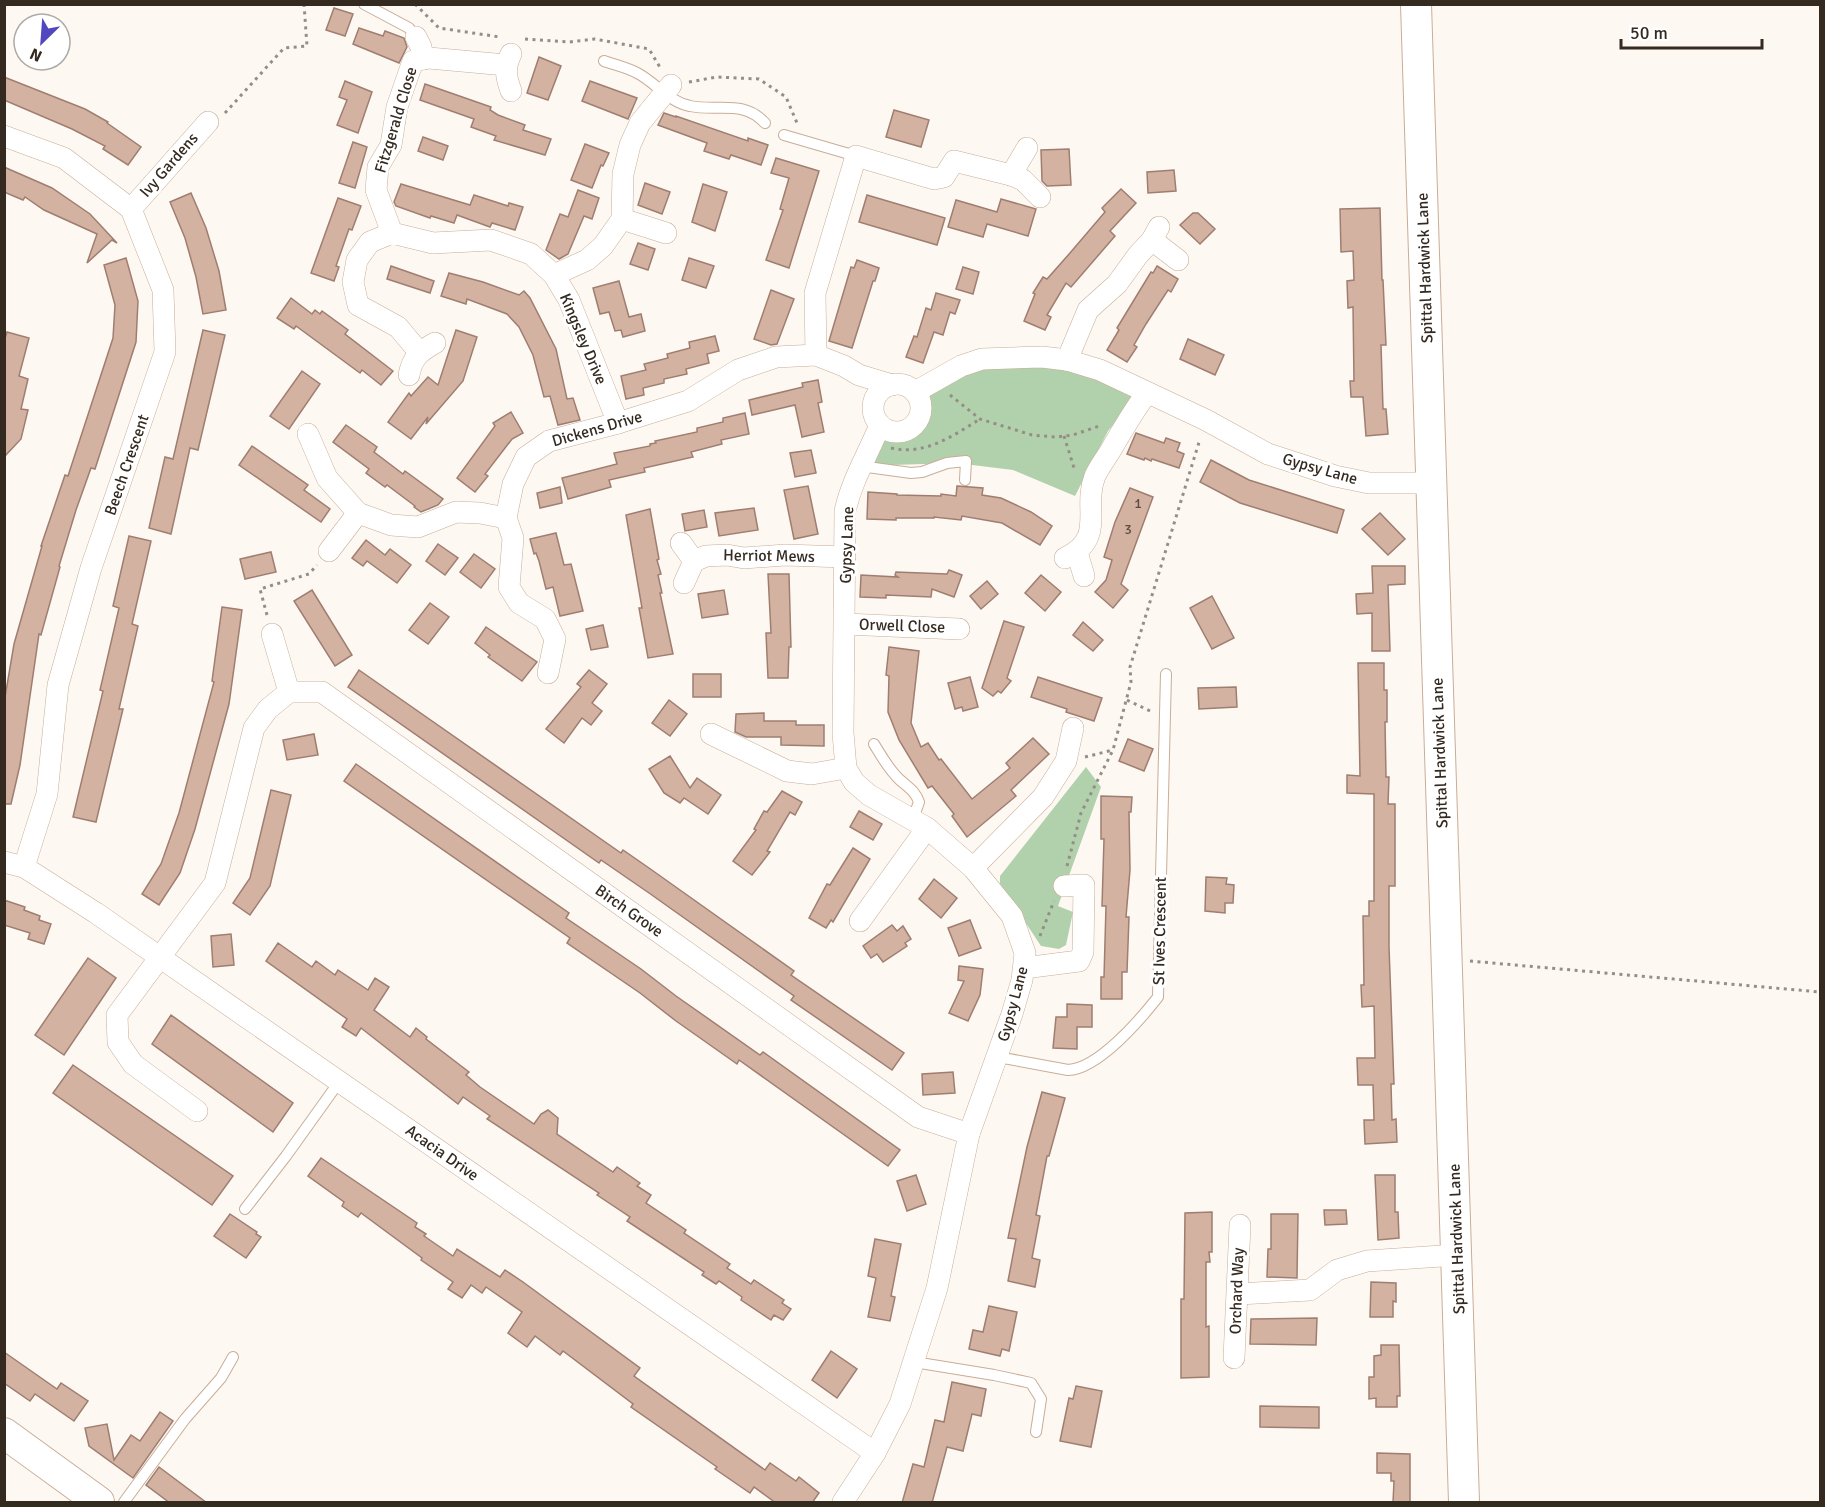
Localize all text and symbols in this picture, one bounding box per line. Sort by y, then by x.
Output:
north arrow [12,12,72,72]
scale bar [1621,12,1762,50]
text: 50 m [1630,22,1668,44]
text: N [27,43,45,66]
street label: Fitzgerald Close [370,64,422,176]
street label: Ivy Gardens [135,128,203,202]
street label: Spittal Hardwick Lane [1412,192,1438,344]
street label: Kingsley Drive [555,290,611,388]
street label: Dickens Drive [550,407,644,451]
street label: Beech Crescent [100,411,154,518]
street label: Gypsy Lane [1280,449,1360,489]
house number: 1 [1134,495,1142,512]
street label: Gypsy Lane [836,506,858,584]
house number: 3 [1124,521,1132,538]
street label: Herriot Mews [723,545,815,567]
street label: Orwell Close [858,614,946,638]
street label: Spittal Hardwick Lane [1427,677,1453,829]
street label: St Ives Crescent [1149,876,1171,985]
street label: Birch Grove [591,880,667,942]
street label: Gypsy Lane [993,964,1033,1044]
street label: Acacia Drive [402,1121,482,1185]
street label: Spittal Hardwick Lane [1444,1163,1470,1315]
street label: Orchard Way [1225,1247,1249,1335]

